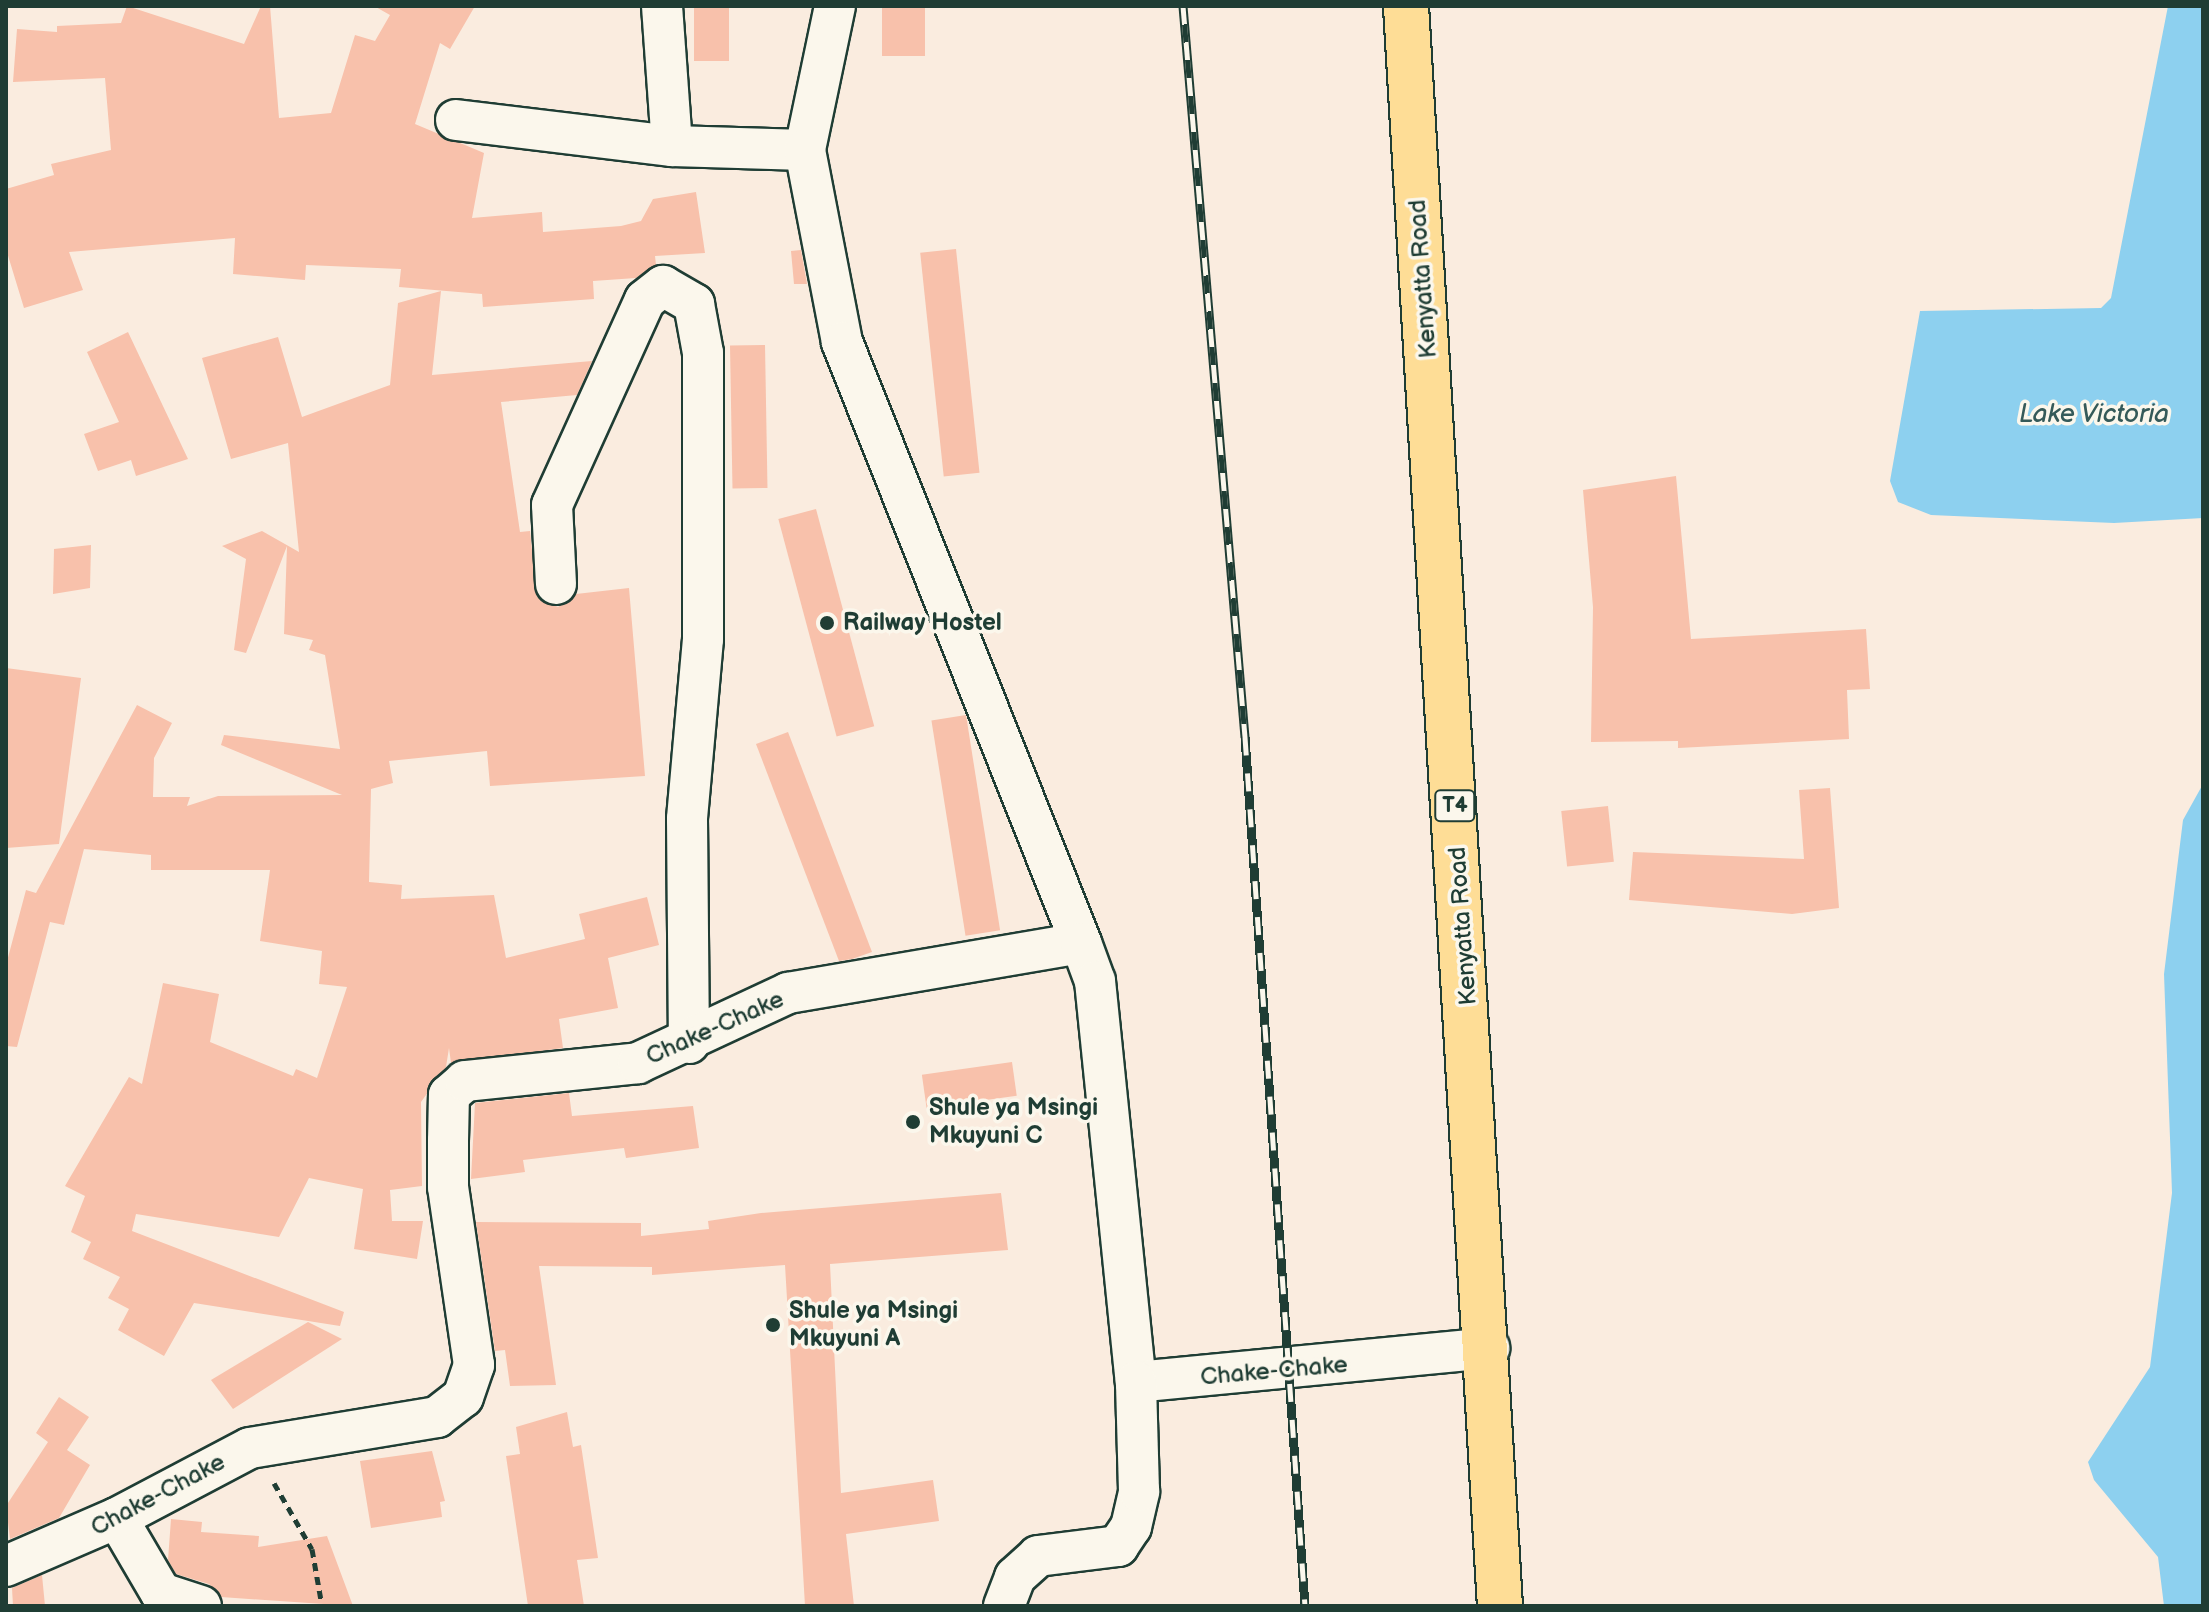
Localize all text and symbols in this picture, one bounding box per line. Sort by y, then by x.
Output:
street label: Kenyatta Road [1403,199,1443,359]
water label: Lake Victoria [2019,399,2169,431]
place label: Railway Hostel [843,609,1003,637]
marker: Railway Hostel [818,614,836,632]
road number: T4 [1433,788,1477,824]
street label: Kenyatta Road [1443,846,1483,1006]
street label: Chake-Chake [642,985,788,1071]
place label: Shule ya Msingi Mkuyuni C [929,1094,1099,1150]
marker: Shule ya Msingi Mkuyuni C [904,1113,922,1131]
place label: Shule ya Msingi Mkuyuni A [789,1297,959,1353]
marker: Shule ya Msingi Mkuyuni A [764,1316,782,1334]
street label: Chake-Chake [1199,1350,1349,1392]
street label: Chake-Chake [86,1448,230,1542]

